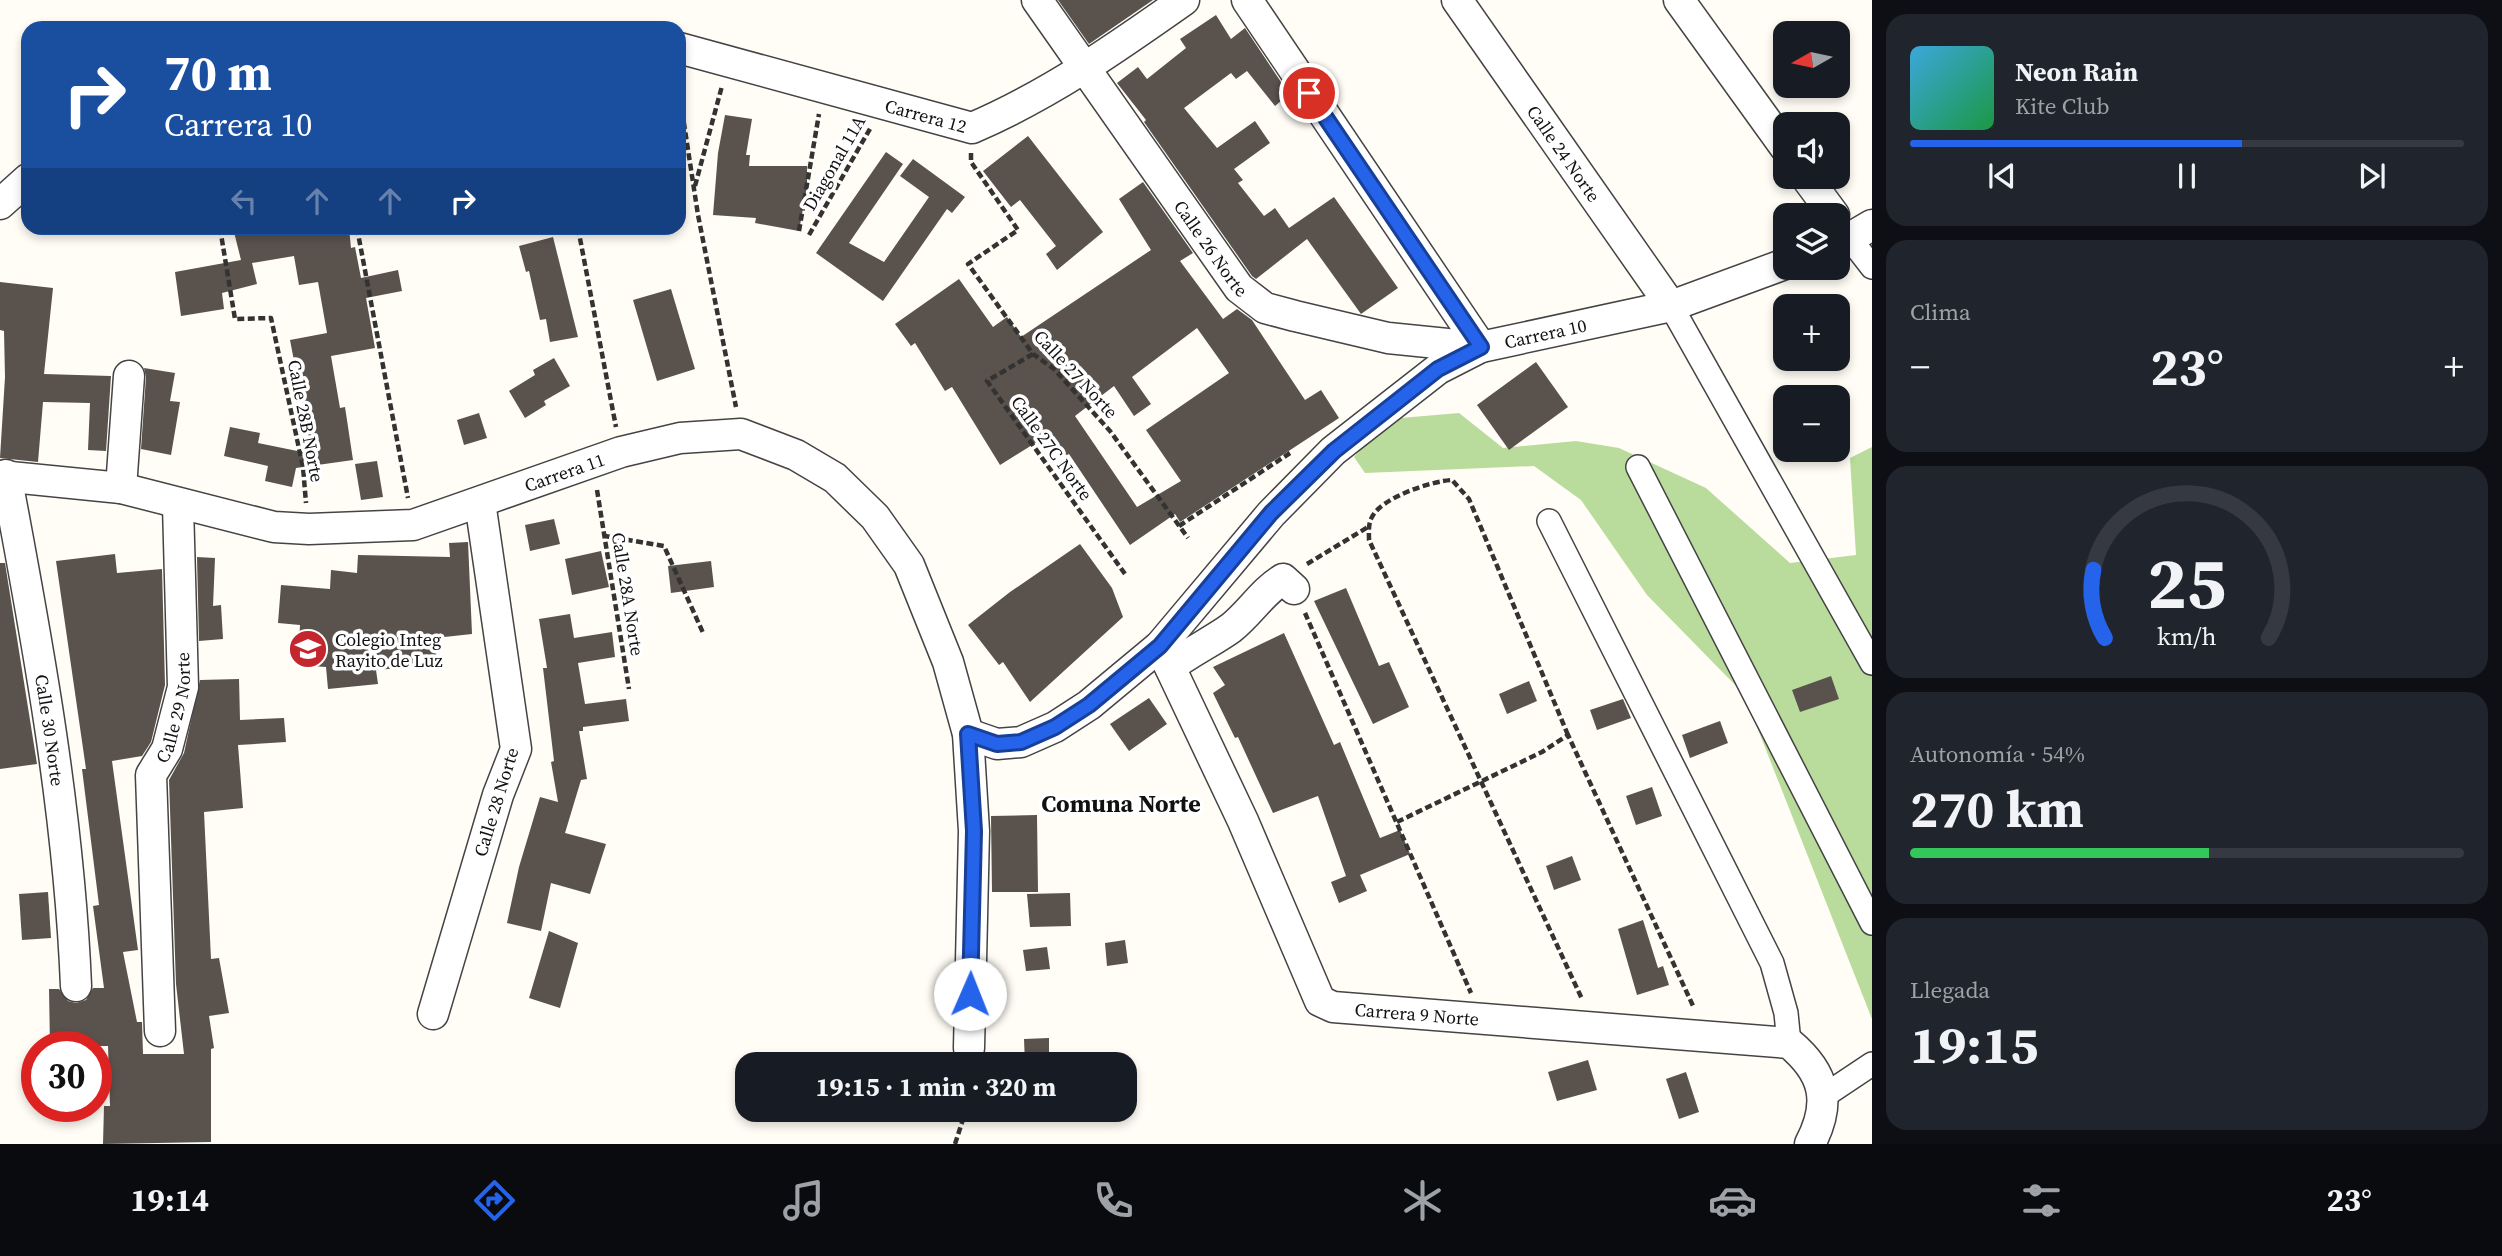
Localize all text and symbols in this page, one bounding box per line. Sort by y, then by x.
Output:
north arrow [1773,21,1850,98]
map controls [1773,21,1850,462]
text: 70 m [164,39,272,106]
icon: right [49,49,140,140]
text: Neon Rain [2015,54,2138,90]
pin [1279,63,1339,123]
icon: arrive [1290,74,1328,112]
text: Kite Club [2015,90,2110,122]
street label: Carrera 12 [882,92,970,138]
street label: Calle 24 Norte [1522,100,1607,207]
text: Carrera 10 [164,103,312,147]
street label: Diagonal 11A [797,111,871,215]
button: sound [1773,112,1850,189]
icon: previous [1983,157,2021,195]
icon: pause [2168,157,2206,195]
icon: next [2353,157,2391,195]
icon: left [225,182,263,220]
icon: ahead [298,182,336,220]
icon: ahead [371,182,409,220]
icon: right [444,182,482,220]
street label: Calle 26 Norte [1168,195,1253,303]
button: layers [1773,203,1850,280]
button: + [1773,294,1850,371]
text: Clima [1910,296,1971,328]
street label: Carrera 10 [1502,312,1589,354]
street label: Calle 27 Norte [1028,324,1124,424]
text: 23° [2150,331,2224,402]
text: − [1910,341,1930,393]
text: + [2444,341,2464,393]
street label: Calle 28B Norte [282,358,330,484]
button: − [1773,385,1850,462]
street label: Calle 27C Norte [1005,390,1099,506]
street label: Carrera 11 [521,446,608,498]
street label: Calle 28A Norte [606,530,650,658]
text: 25 [2148,533,2226,632]
text: km/h [2157,619,2217,653]
place label: Colegio Integ Rayito de Luz [335,627,443,673]
school or university icon: Colegio Integ Rayito de Luz [287,628,329,670]
street label: Calle 29 Norte [149,652,196,768]
street label: Calle 30 Norte [29,672,71,788]
text: Autonomía · 54% [1910,738,2085,770]
street label: Calle 28 Norte [468,744,524,860]
text: 270 km [1910,773,2084,844]
district label: Comuna Norte [1041,787,1201,820]
position arrow [933,957,1007,1031]
text: Llegada [1910,974,1990,1006]
street label: Carrera 9 Norte [1354,996,1480,1031]
text: 19:15 [1910,1009,2038,1080]
speed limit sign: 30 [21,1031,112,1122]
text: 19:15 · 1 min · 320 m [816,1069,1056,1105]
icon: directions [470,1176,519,1225]
icon: music [779,1176,828,1225]
icon: phone [1089,1176,1138,1225]
icon: climate [1398,1176,1447,1225]
icon: car [1708,1176,1757,1225]
icon: filters [2017,1176,2066,1225]
text: 19:14 [130,1178,209,1222]
text: 23° [2327,1178,2372,1222]

